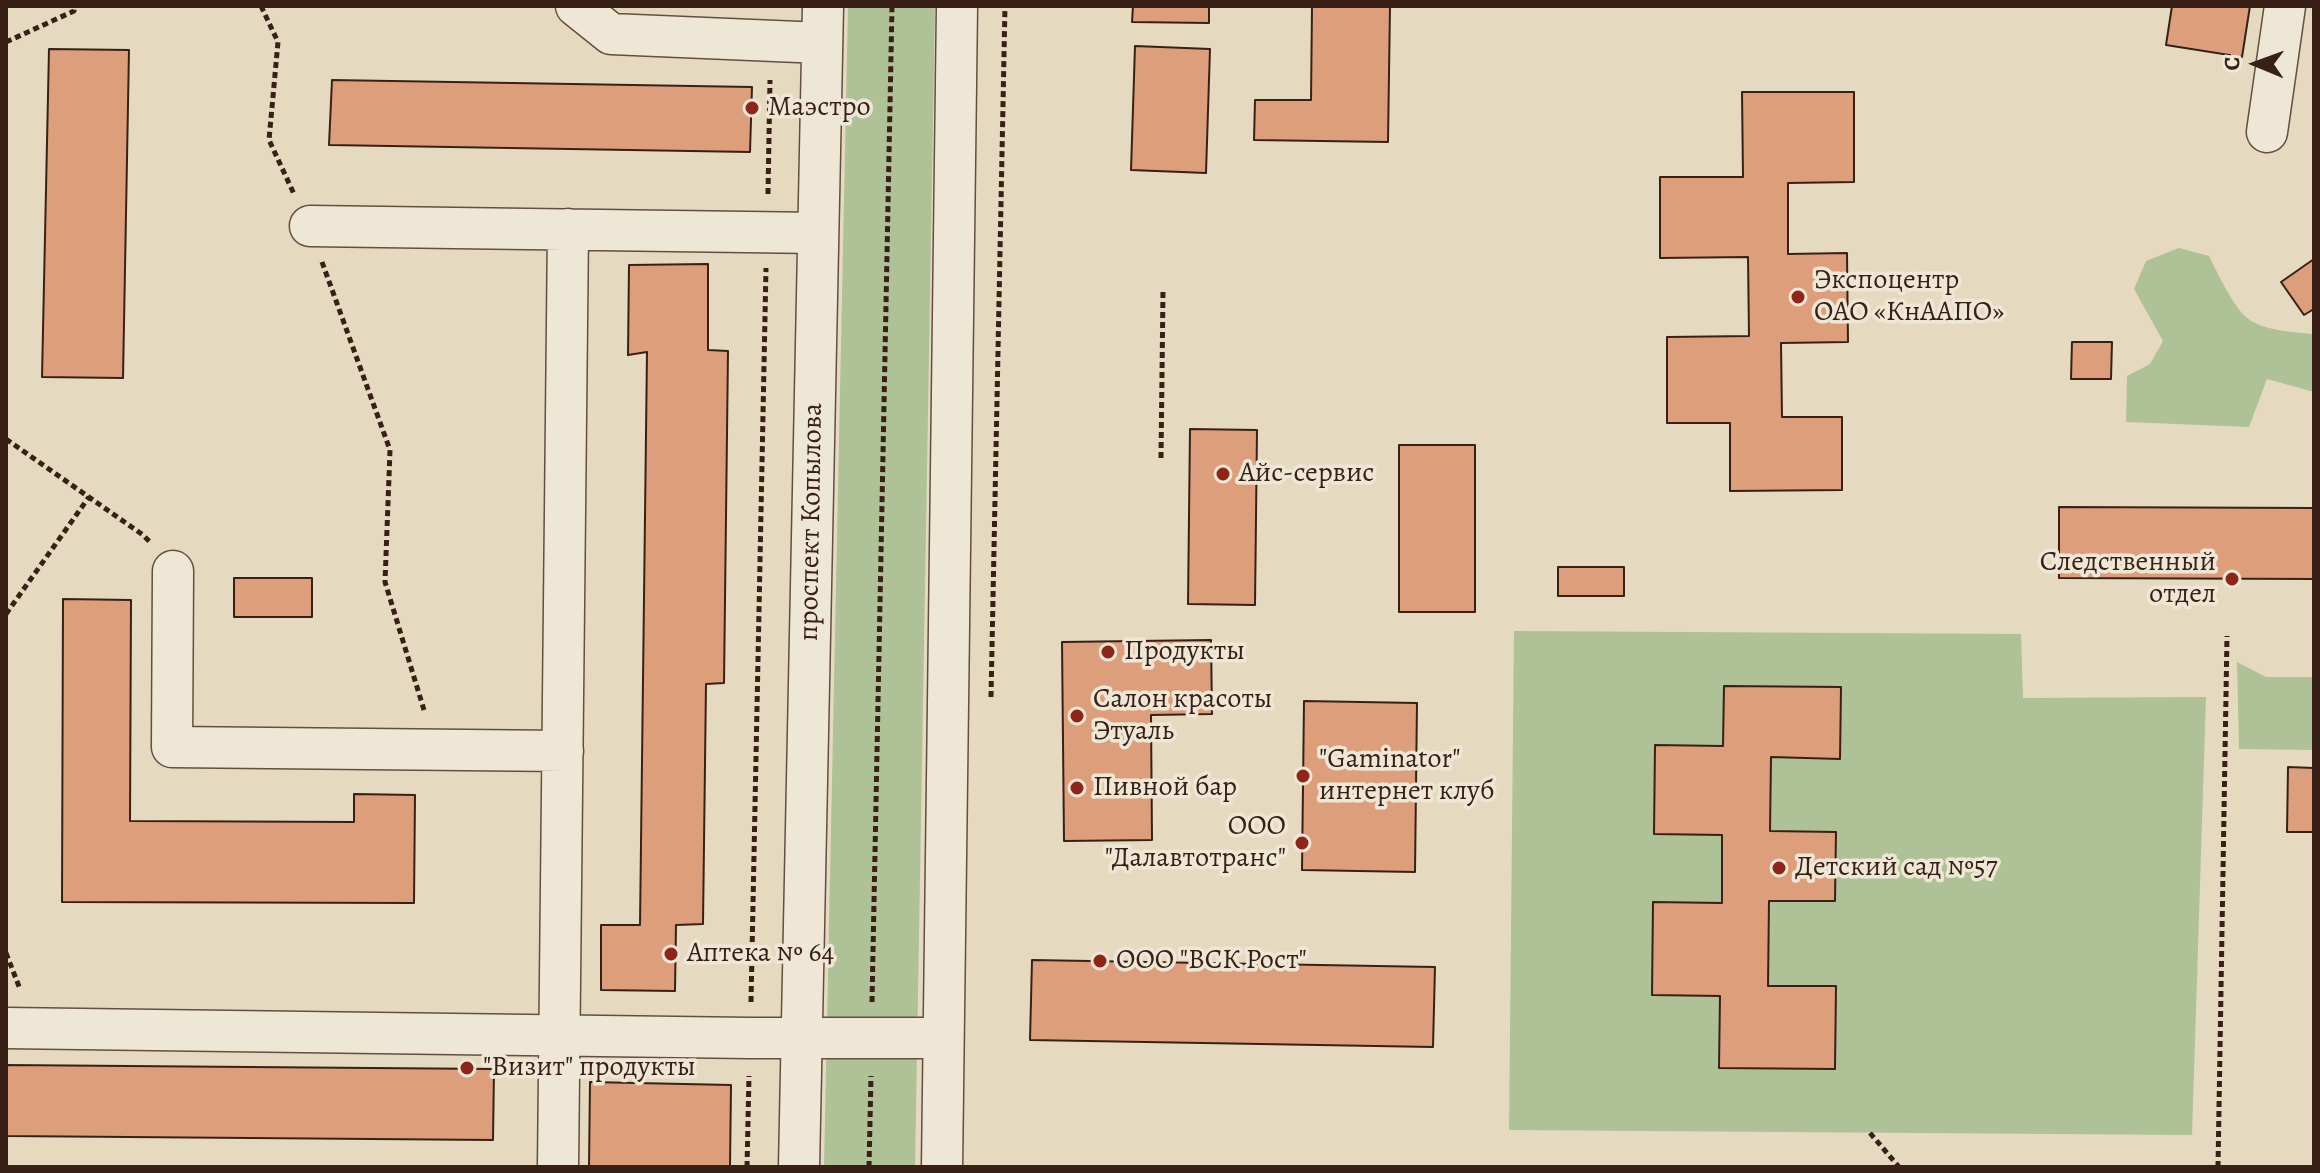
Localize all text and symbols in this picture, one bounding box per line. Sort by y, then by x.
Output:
north arrow [2216,24,2296,104]
text: С [2217,57,2247,71]
place label: Маэстро [768,91,871,125]
marker: Маэстро [743,99,761,117]
place label: Экспоцентр ОАО «КнААПО» [1814,264,2004,330]
marker: Экспоцентр ОАО «КнААПО» [1789,288,1807,306]
street label: проспект Копылова [793,403,831,641]
place label: Айс-сервис [1239,457,1374,491]
marker: Айс-сервис [1214,465,1232,483]
place label: Следственный отдел [2040,546,2216,612]
marker: Следственный отдел [2223,570,2241,588]
place label: Продукты [1124,635,1245,669]
marker: Продукты [1099,643,1117,661]
place label: Салон красоты Этуаль [1093,683,1273,749]
marker: Салон красоты Этуаль [1068,707,1086,725]
place label: "Gaminator" интернет клуб [1319,743,1495,809]
marker: "Gaminator" интернет клуб [1294,767,1312,785]
place label: Пивной бар [1093,771,1237,805]
marker: Пивной бар [1068,779,1086,797]
place label: ООО "Далавтотранс" [1105,810,1286,876]
marker: ООО "Далавтотранс" [1293,834,1311,852]
place label: Детский сад №57 [1795,851,1998,885]
marker: Детский сад №57 [1770,859,1788,877]
place label: Аптека № 64 [687,937,834,971]
place label: ООО "ВСК Рост" [1116,944,1307,978]
marker: Аптека № 64 [662,945,680,963]
marker: ООО "ВСК Рост" [1091,952,1109,970]
place label: "Визит" продукты [483,1051,696,1085]
marker: "Визит" продукты [458,1059,476,1077]

